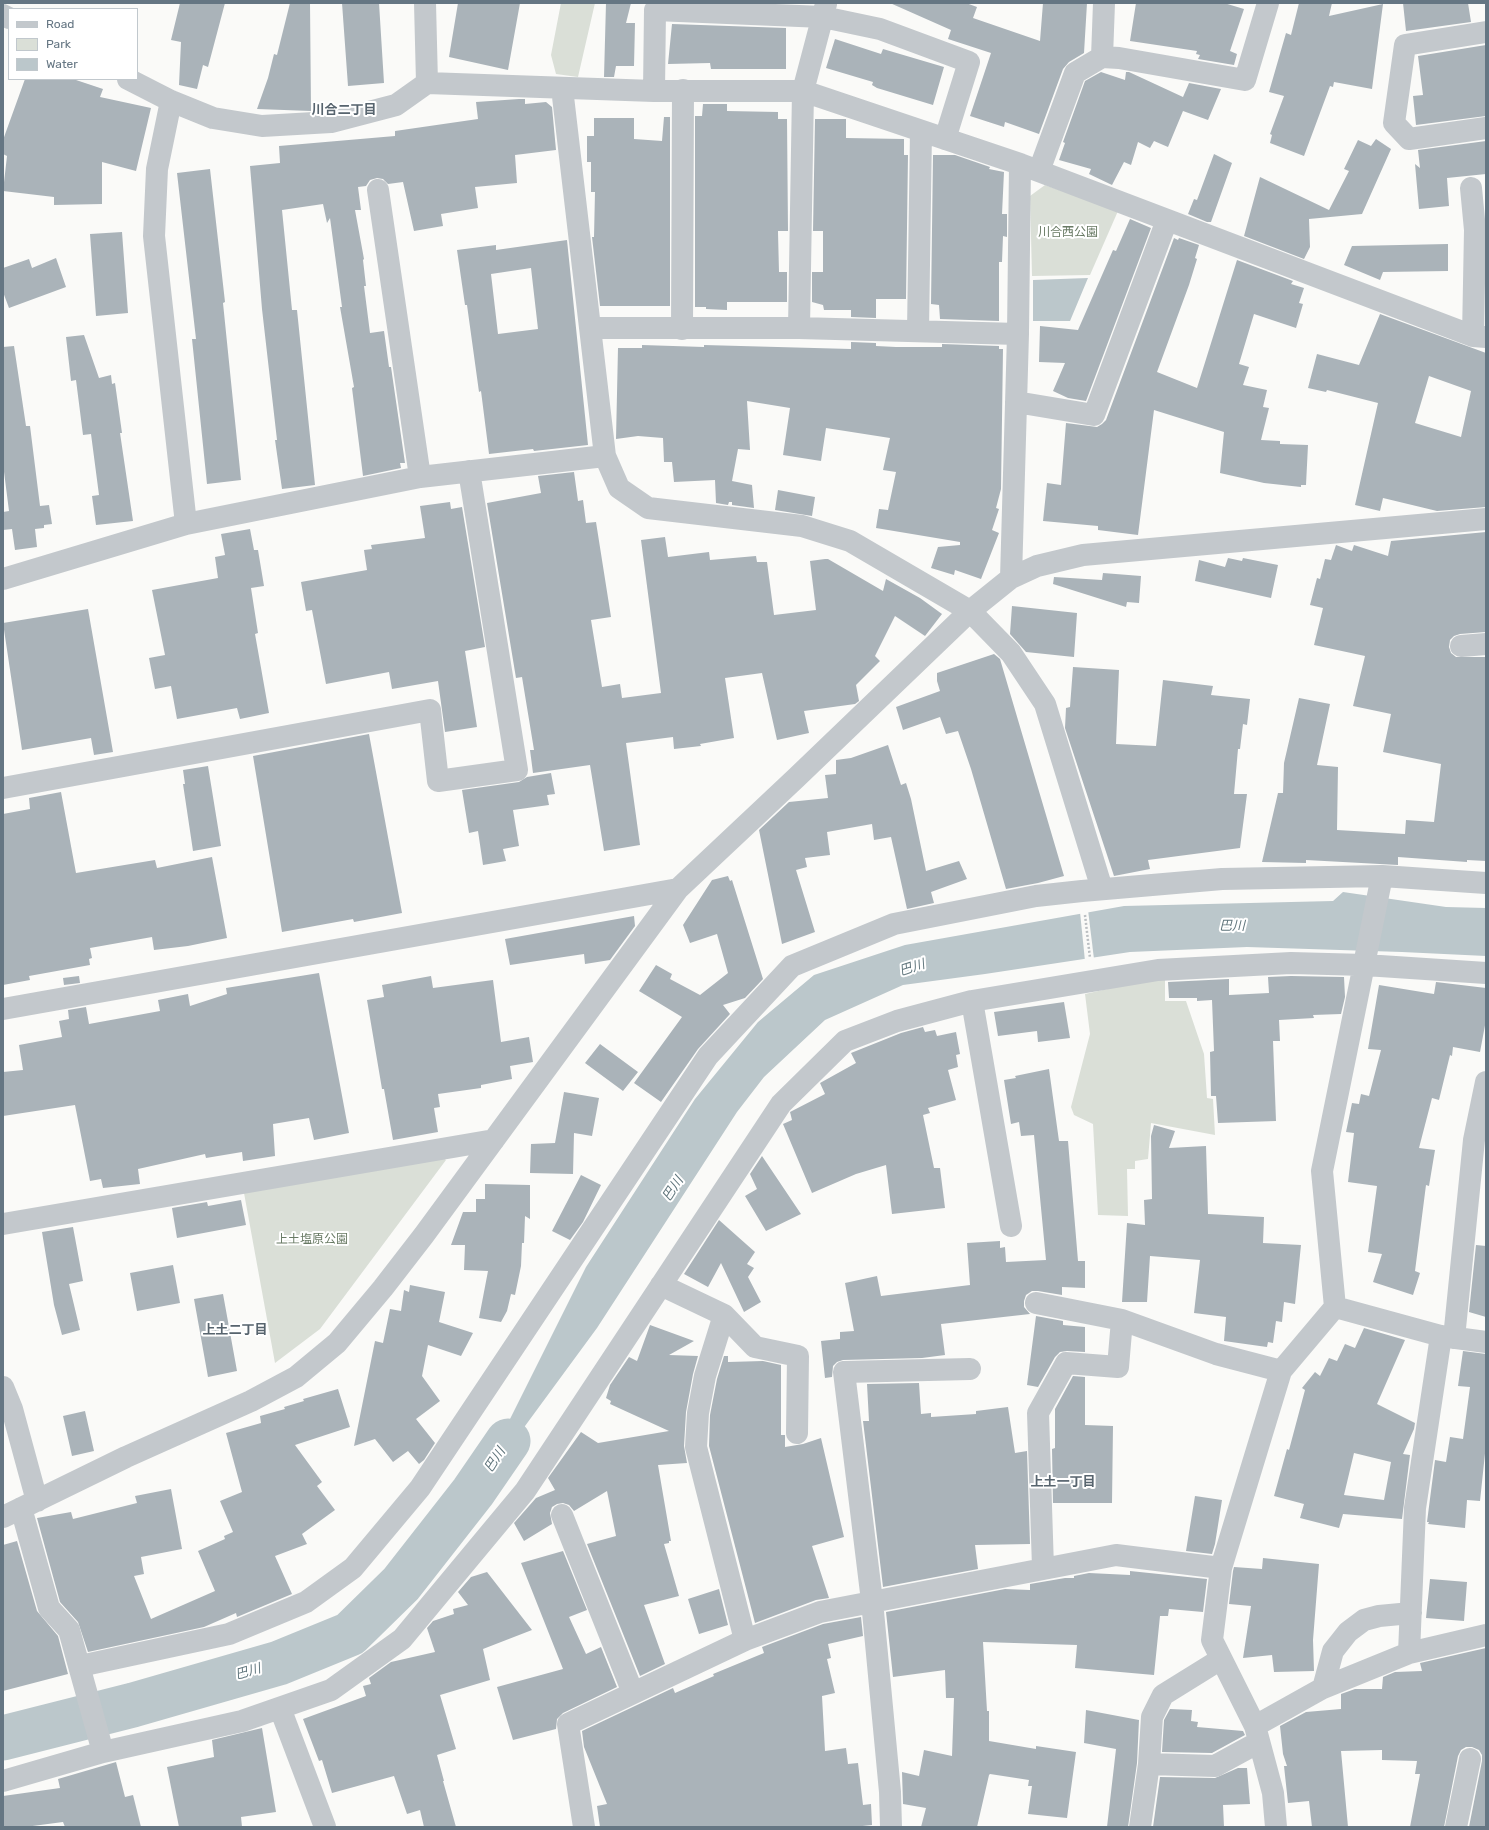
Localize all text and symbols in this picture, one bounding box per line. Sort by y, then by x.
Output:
legend [8,8,138,80]
text: Road [46,17,74,31]
text: Park [46,37,71,51]
text: Water [46,57,78,71]
district label: 川合二丁目 [312,102,376,118]
park label: 川合西公園 [1038,226,1098,240]
water label: 巴川 [1219,918,1245,934]
water label: 巴川 [897,957,927,979]
water label: 巴川 [659,1174,687,1204]
park label: 上土塩原公園 [276,1233,348,1247]
district label: 上土二丁目 [203,1322,267,1338]
water label: 巴川 [481,1445,509,1475]
district label: 上土一丁目 [1031,1474,1095,1490]
water label: 巴川 [233,1661,263,1683]

